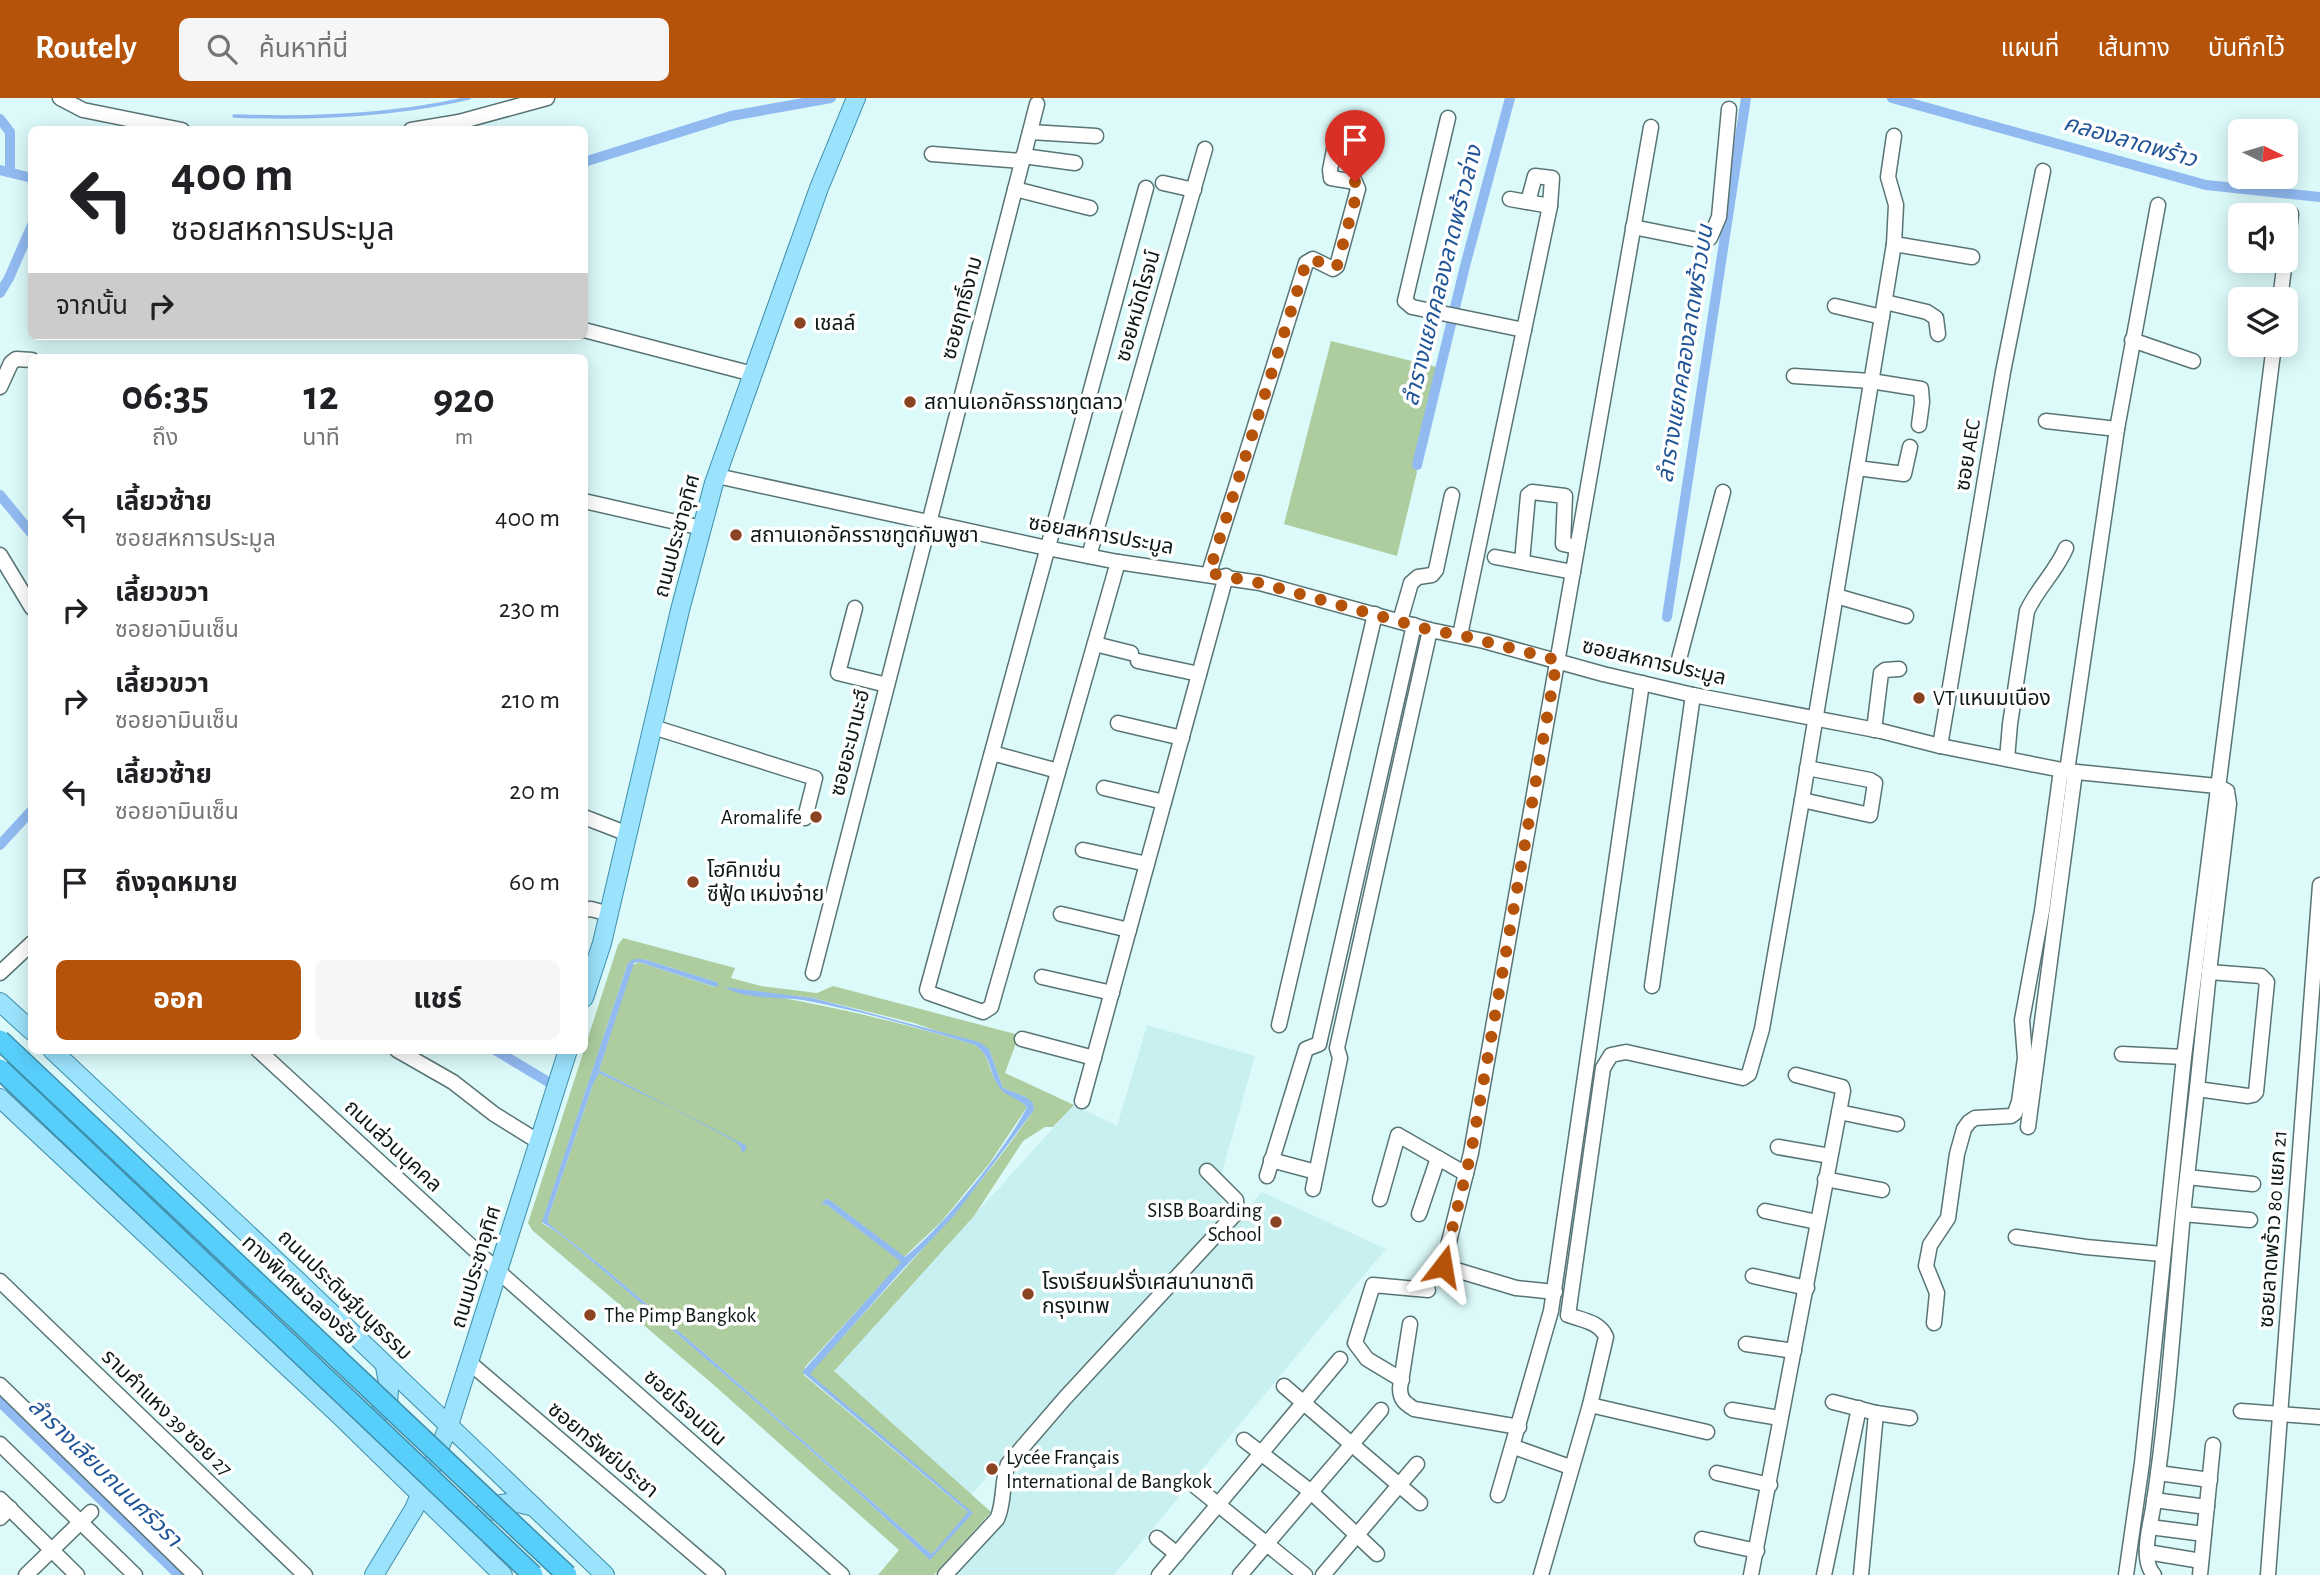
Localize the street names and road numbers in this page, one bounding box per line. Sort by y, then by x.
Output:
street label: ซอยหมัดโรจน์ [1111,248,1164,364]
street label: ซอยฤทธิ์งาม [936,253,986,362]
street label: ซอย AEC [1952,417,1984,492]
street label: ถนนประชาอุทิศ [650,472,705,600]
street label: ซอยสหการประมูล [1027,512,1175,560]
street label: ซอยสหการประมูล [1580,635,1728,691]
street label: ซอยอะมานะฮ์ [827,688,873,798]
street label: ถนนส่วนบุคคล [339,1095,447,1197]
street label: ซอยลาดพร้าว 80 แยก 21 [2254,1129,2290,1328]
street label: ถนนประชาอุทิศ [447,1203,506,1331]
street label: ถนนประดิษฐ์มนูธรรม [273,1226,416,1365]
street label: ทางพิเศษฉลองรัช [238,1231,362,1349]
street label: รามคำแหง 39 ซอย 27 [98,1346,236,1480]
street label: ซอยโรจนมิน [640,1365,731,1450]
street label: ซอยทรัพย์ประชา [544,1398,662,1502]

